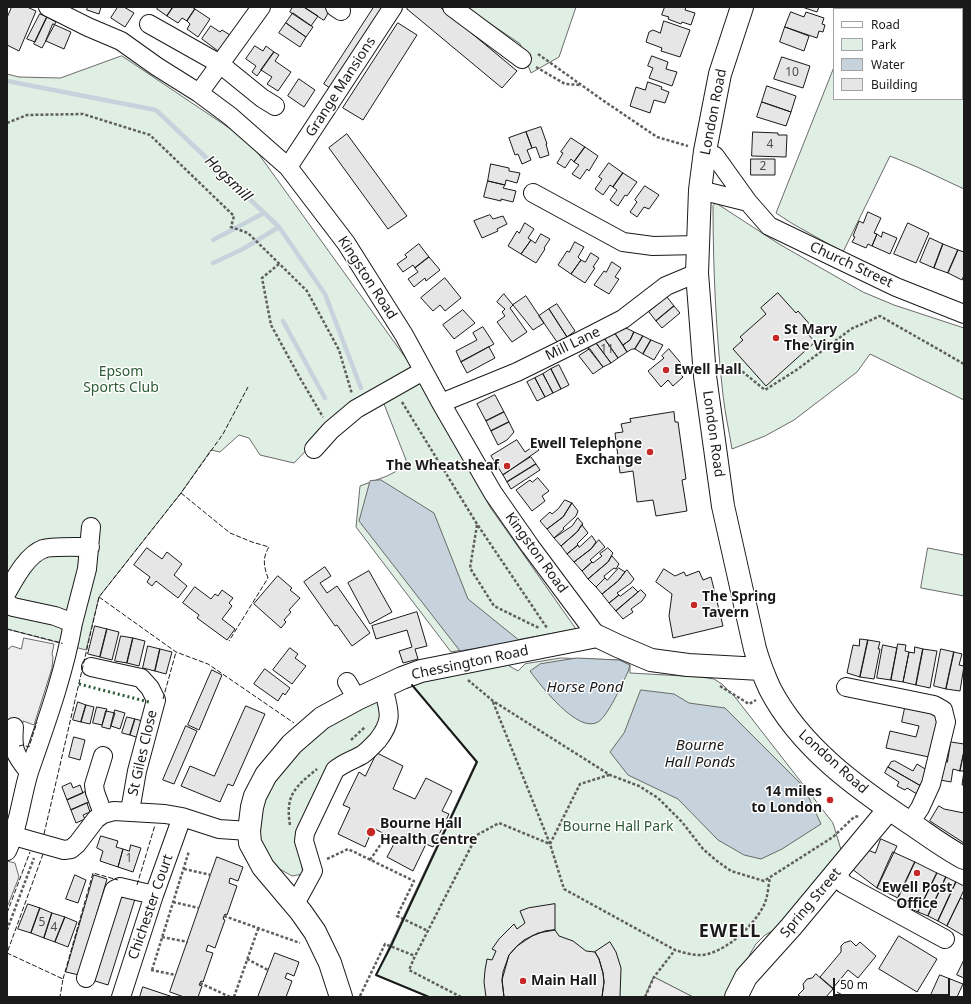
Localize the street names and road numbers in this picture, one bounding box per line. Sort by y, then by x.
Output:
street label: Grange Mansions [302,34,380,140]
street label: London Road [697,67,731,157]
street label: Kingston Road [334,233,400,323]
street label: Church Street [807,238,895,292]
street label: Mill Lane [543,324,603,364]
street label: London Road [699,390,727,478]
street label: Kingston Road [501,509,571,597]
street label: Chessington Road [410,642,530,684]
street label: St Giles Close [125,708,161,798]
street label: London Road [795,726,871,798]
street label: Chichester Court [125,852,177,962]
street label: Spring Street [777,865,845,941]

